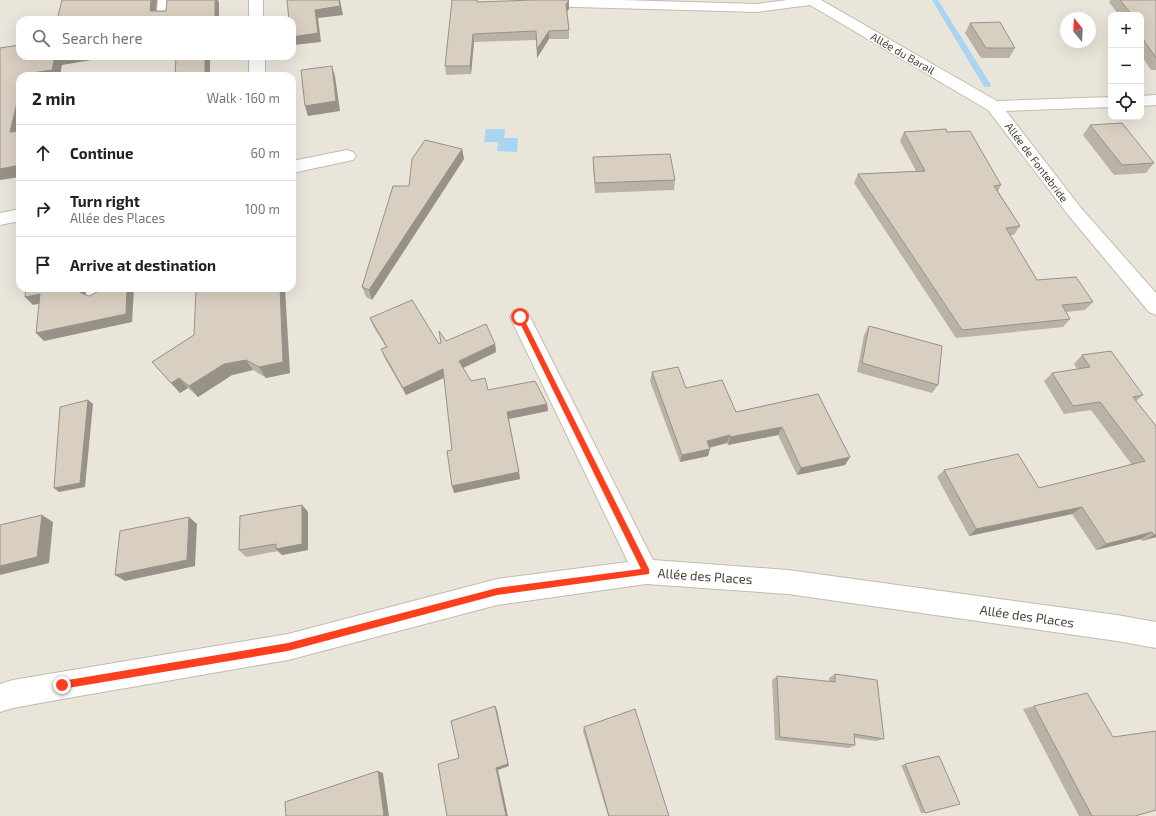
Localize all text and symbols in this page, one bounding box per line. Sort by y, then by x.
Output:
north arrow [1060,12,1096,48]
map controls [1108,12,1144,120]
button: + [1108,12,1144,48]
search box [16,16,296,60]
icon: search [30,27,52,49]
text: Search here [62,29,143,47]
street label: Allée du Barail [869,29,938,77]
button: − [1108,48,1144,84]
button: locate [1108,84,1144,120]
text: 2 min [32,88,75,108]
text: Walk · 160 m [207,90,280,106]
street label: Allée de Fontebride [1003,120,1071,204]
icon: ahead [32,142,54,164]
text: Continue [70,144,133,162]
text: 60 m [250,145,280,161]
text: Turn right [70,192,140,210]
icon: right [32,198,54,220]
text: 100 m [245,201,280,217]
text: Allée des Places [70,210,165,226]
icon: arrive [32,254,54,276]
text: Arrive at destination [70,256,216,274]
route start [511,308,529,326]
street label: Allée des Places [657,565,753,587]
street label: Allée des Places [979,601,1075,631]
route end [53,676,71,694]

